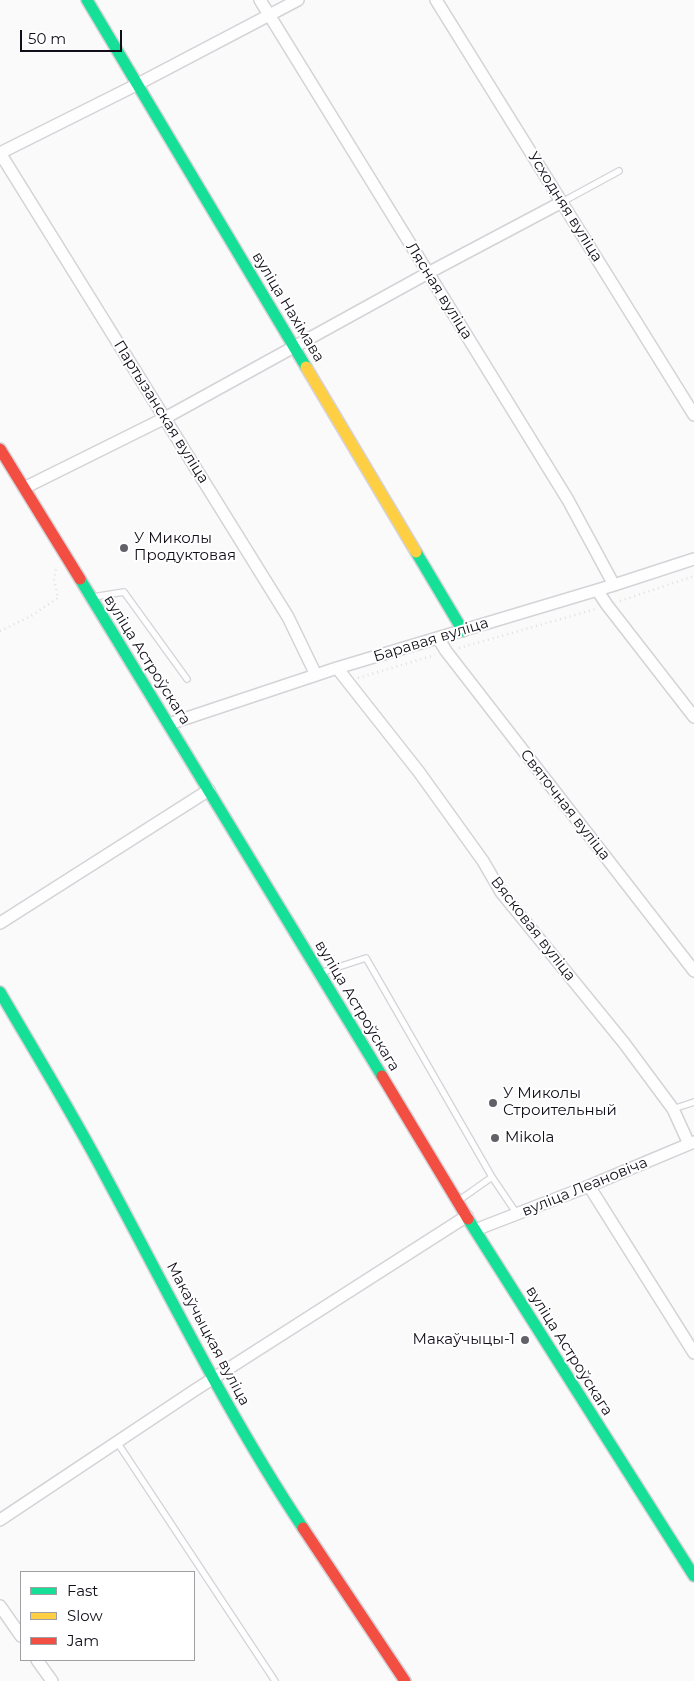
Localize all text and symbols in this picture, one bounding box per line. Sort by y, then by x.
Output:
scale bar [22,20,125,52]
text: 50 m [28,29,66,48]
street label: Усходняя вуліца [524,149,606,265]
street label: Лясная вуліца [402,239,476,343]
street label: вуліца Нахімава [248,249,328,365]
street label: Партызанская вуліца [110,337,212,487]
place label: У Миколы Продуктовая [134,530,236,565]
marker: У Миколы Продуктовая [118,542,130,554]
street label: вуліца Астроўскага [100,592,194,728]
street label: Баравая вуліца [371,614,491,666]
street label: Святочная вуліца [516,746,614,864]
street label: Вясковая вуліца [487,873,579,985]
street label: вуліца Астроўскага [311,937,403,1075]
place label: У Миколы Строительный [503,1085,617,1120]
marker: У Миколы Строительный [487,1097,499,1109]
place label: Mikola [505,1129,554,1147]
marker: Mikola [489,1132,501,1144]
street label: вуліца Леановіча [520,1154,650,1220]
street label: Макаўчыцкая вуліца [163,1259,253,1409]
street label: вуліца Астроўскага [522,1283,616,1419]
place label: Макаўчыцы-1 [412,1331,515,1349]
marker: Макаўчыцы-1 [519,1334,531,1346]
legend [20,1571,195,1661]
text: Fast [67,1581,98,1600]
text: Slow [67,1606,103,1625]
text: Jam [67,1631,99,1650]

